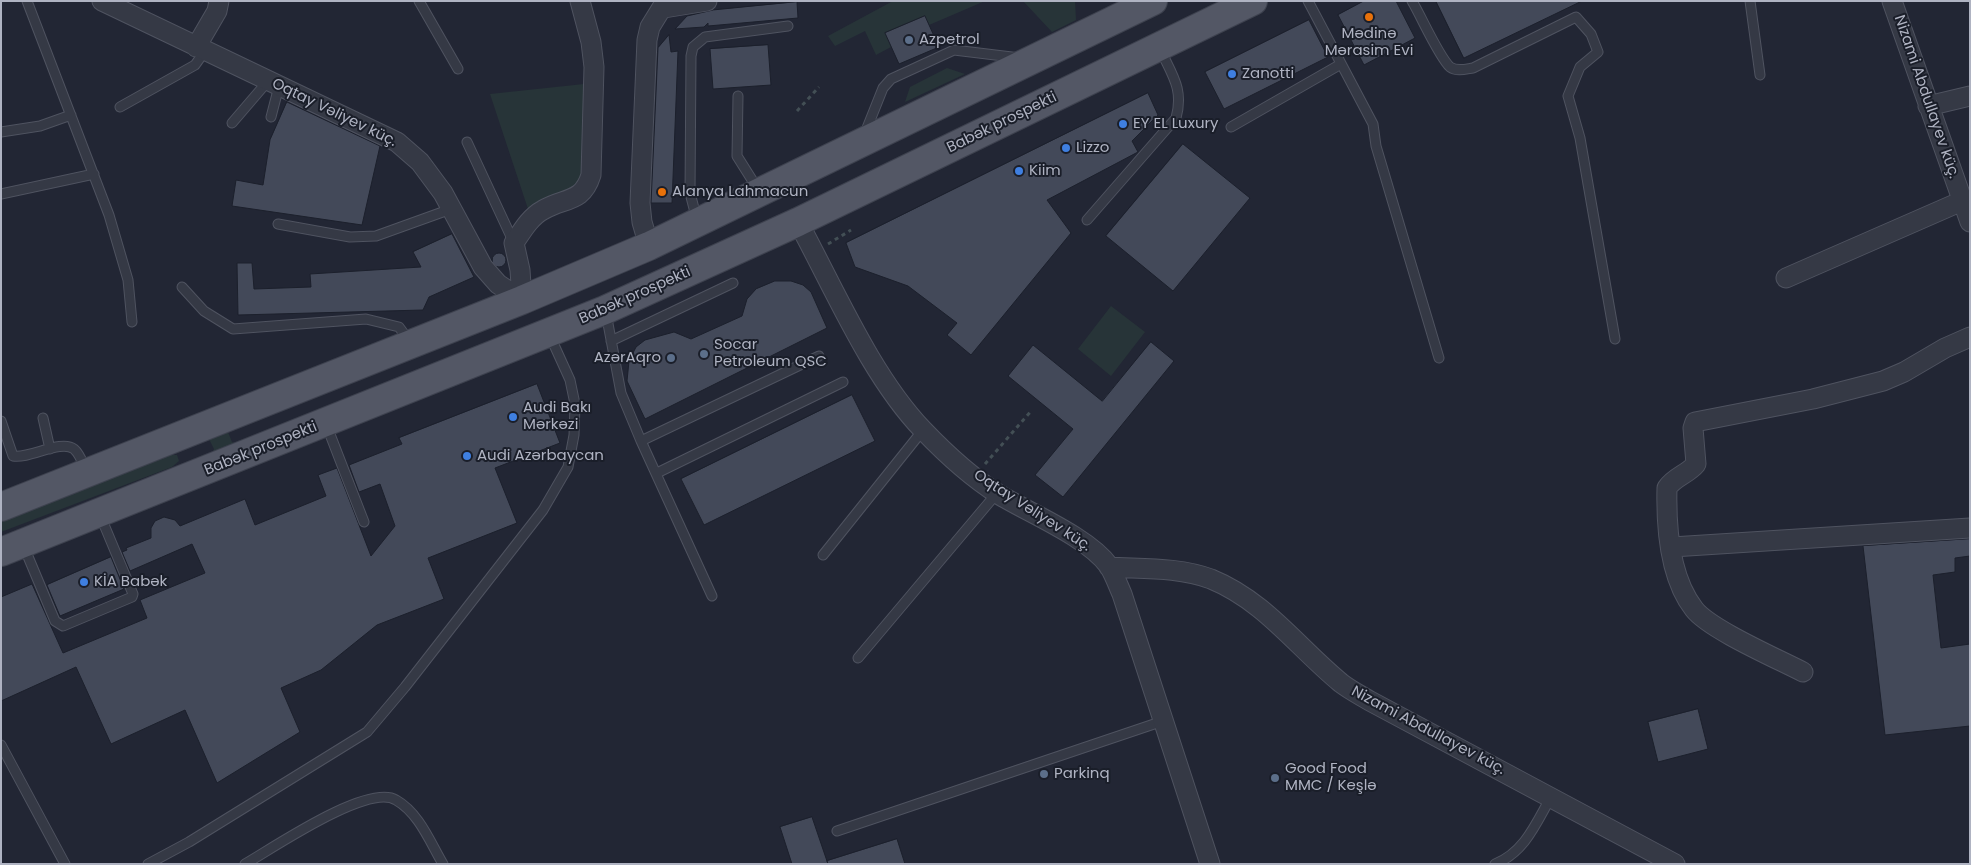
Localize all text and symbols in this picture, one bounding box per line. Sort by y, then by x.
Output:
marker: Mədinə Mərasim Evi [1363,11,1375,23]
street label: Nizami Abdullayev küç. [1890,13,1962,181]
place label: Mədinə Mərasim Evi [1325,25,1413,60]
place label: Azpetrol [919,31,980,49]
marker: Azpetrol [903,34,915,46]
place label: Zanotti [1242,65,1294,83]
marker: Zanotti [1226,68,1238,80]
street label: Oqtay Vəliyev küç. [269,75,399,151]
street label: Babək prospekti [944,89,1060,157]
place label: EY EL Luxury [1133,115,1219,133]
marker: EY EL Luxury [1117,118,1129,130]
place label: Lizzo [1076,139,1109,157]
marker: Lizzo [1060,142,1072,154]
place label: Kiim [1029,162,1061,180]
marker: Kiim [1013,165,1025,177]
place label: Alanya Lahmacun [672,183,808,201]
marker: Alanya Lahmacun [656,186,668,198]
street label: Babək prospekti [577,263,693,329]
place label: Socar Petroleum QSC [714,336,827,371]
marker: Socar Petroleum QSC [698,348,710,360]
place label: AzərAqro [594,349,661,367]
marker: AzərAqro [665,352,677,364]
place label: Audi Bakı Mərkəzi [523,399,591,434]
marker: Audi Bakı Mərkəzi [507,411,519,423]
street label: Babək prospekti [202,418,320,480]
place label: Audi Azərbaycan [477,447,604,465]
marker: Audi Azərbaycan [461,450,473,462]
street label: Oqtay Vəliyev küç. [970,466,1094,556]
place label: KİA Babək [94,573,167,591]
marker: KİA Babək [78,576,90,588]
street label: Nizami Abdullayev küç. [1348,683,1508,779]
place label: Good Food MMC / Keşlə [1285,760,1377,795]
place label: Parkinq [1054,765,1110,783]
marker: Parkinq [1038,768,1050,780]
marker: Good Food MMC / Keşlə [1269,772,1281,784]

